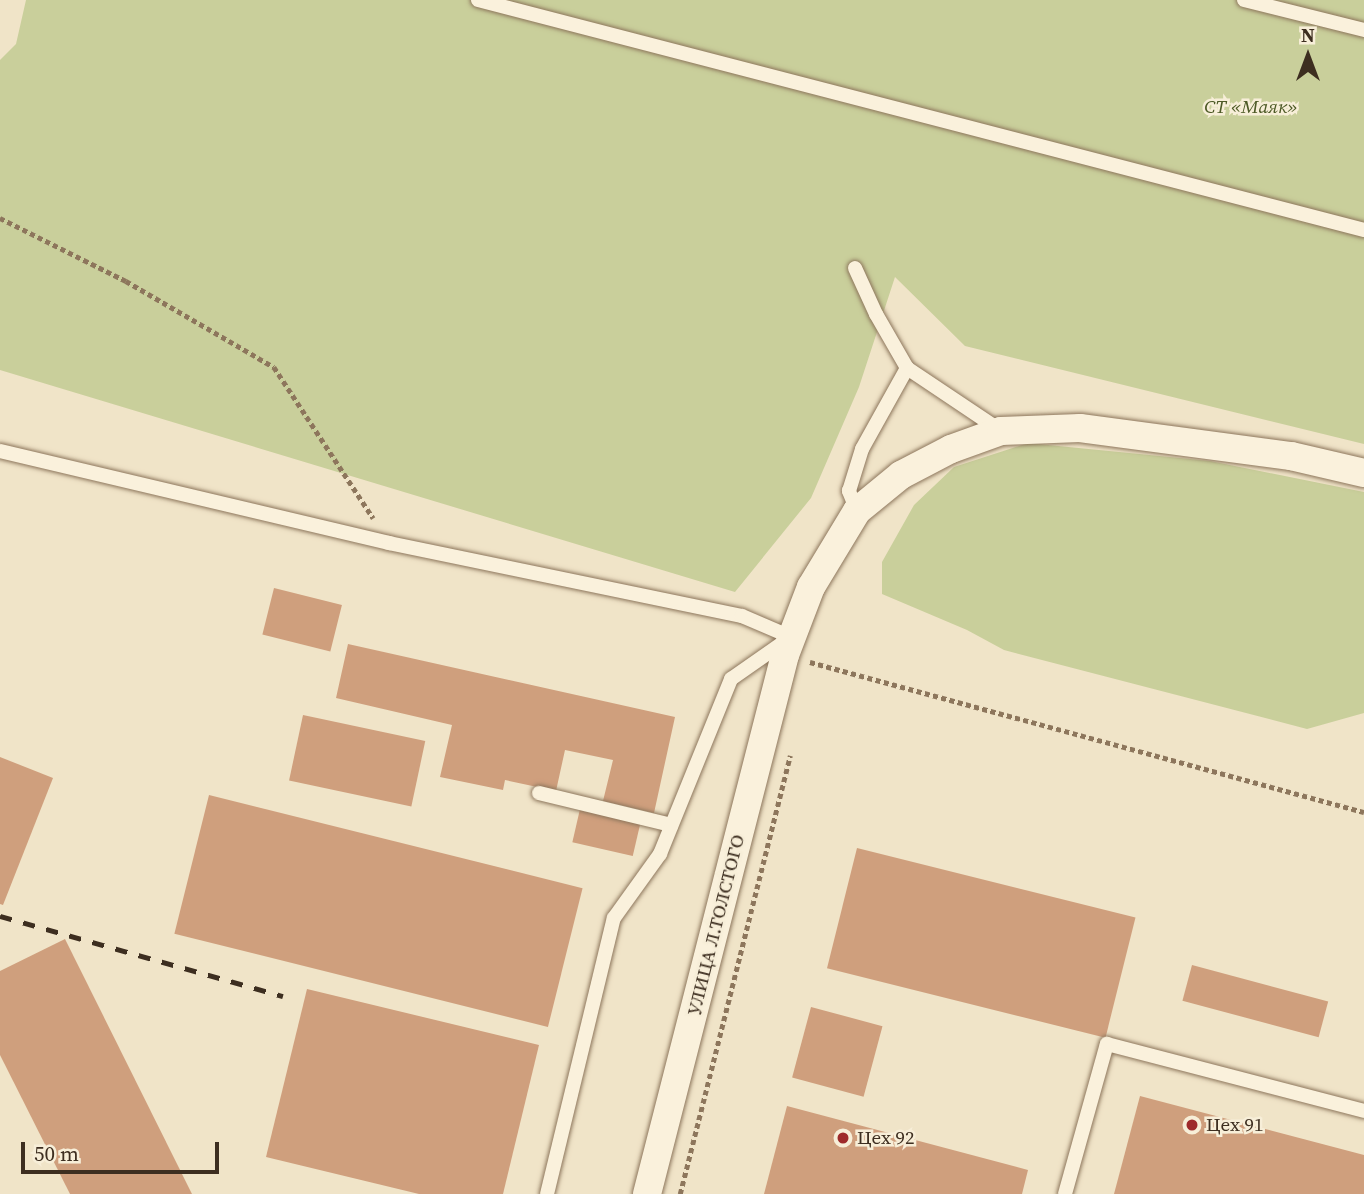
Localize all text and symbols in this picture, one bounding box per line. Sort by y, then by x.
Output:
north arrow [1273,21,1343,91]
text: N [1301,22,1315,48]
park label: СТ «Маяк» [1204,96,1298,118]
street label: УЛИЦА Л.ТОЛСТОГО [682,832,750,1018]
place label: Цех 91 [1206,1114,1264,1136]
marker: Цех 91 [1184,1117,1200,1133]
place label: Цех 92 [857,1127,915,1149]
scale bar [24,1128,222,1172]
marker: Цех 92 [835,1130,851,1146]
text: 50 m [34,1139,79,1168]

